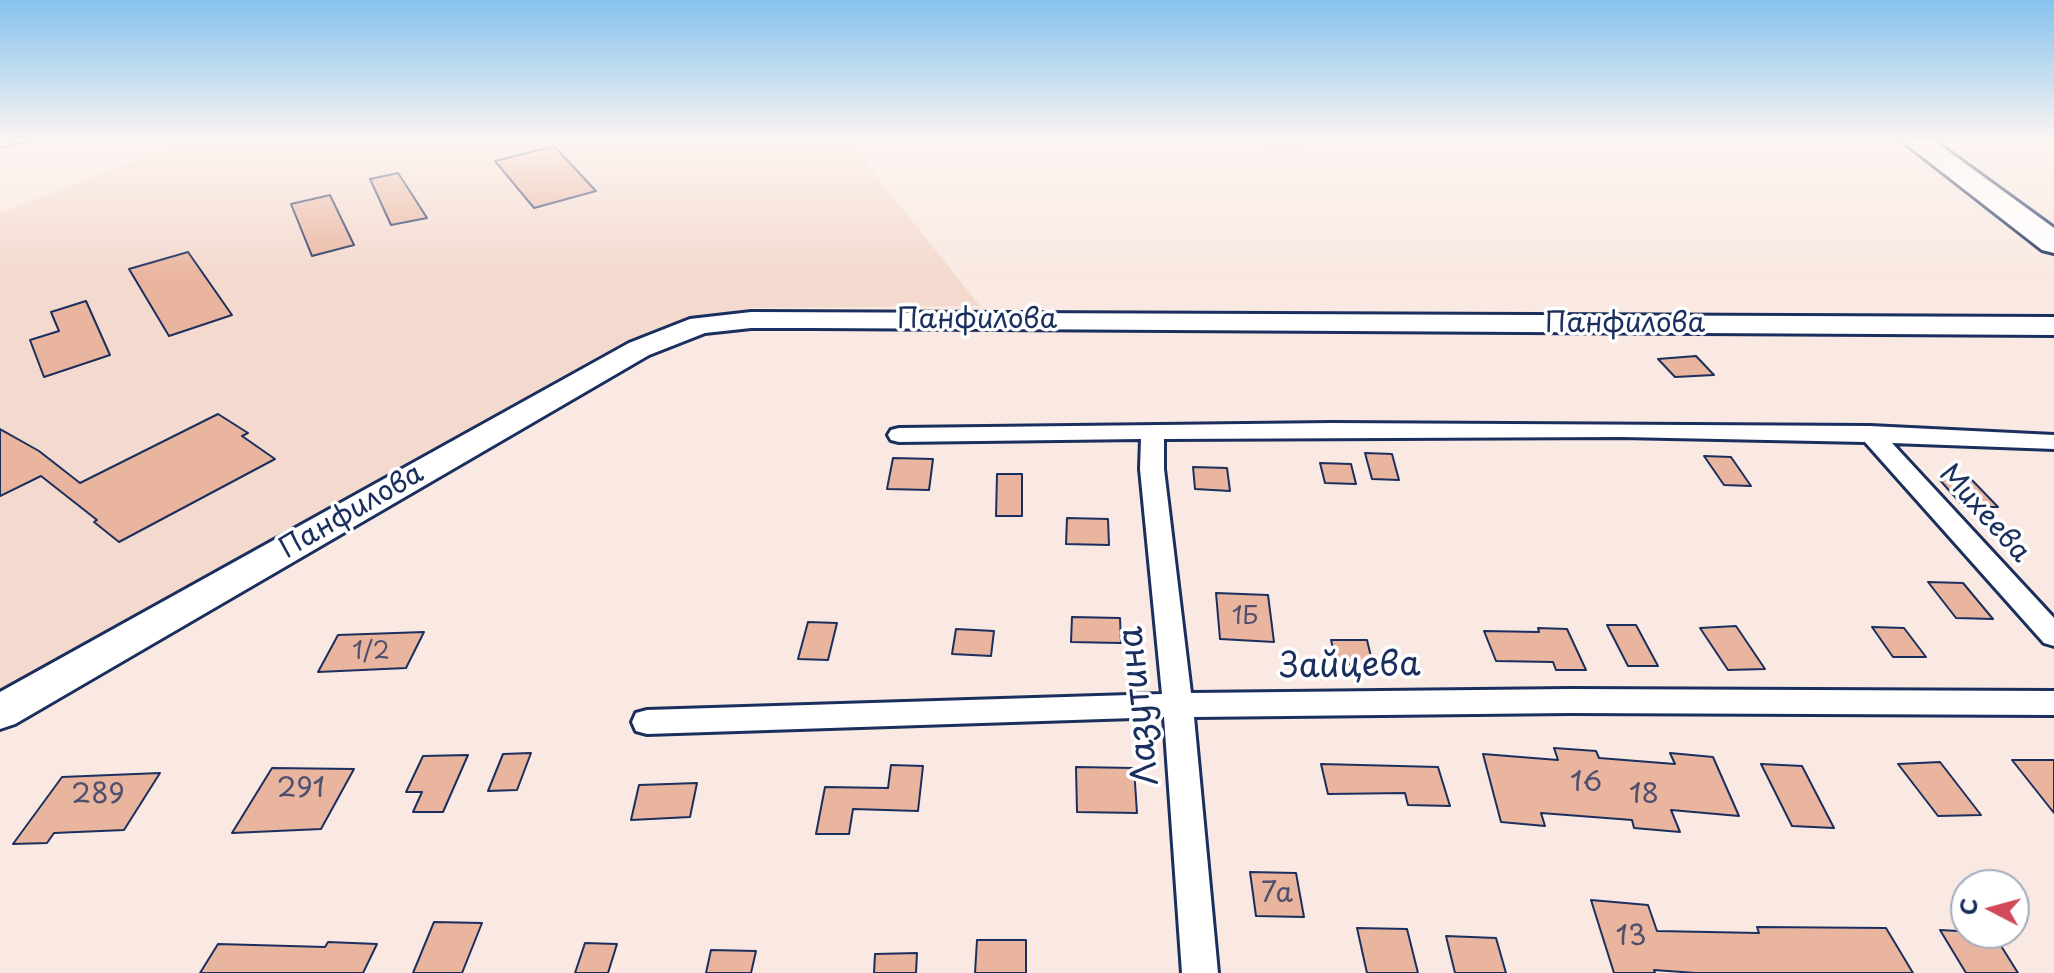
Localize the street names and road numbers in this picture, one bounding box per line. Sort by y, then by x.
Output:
street label: Панфилова [897,303,1057,337]
street label: Панфилова [1545,307,1705,341]
street label: Панфилова [274,457,430,567]
street label: Михеева [1931,458,2037,570]
street label: Лазутина [1111,624,1169,788]
street label: Зайцева [1279,645,1421,689]

